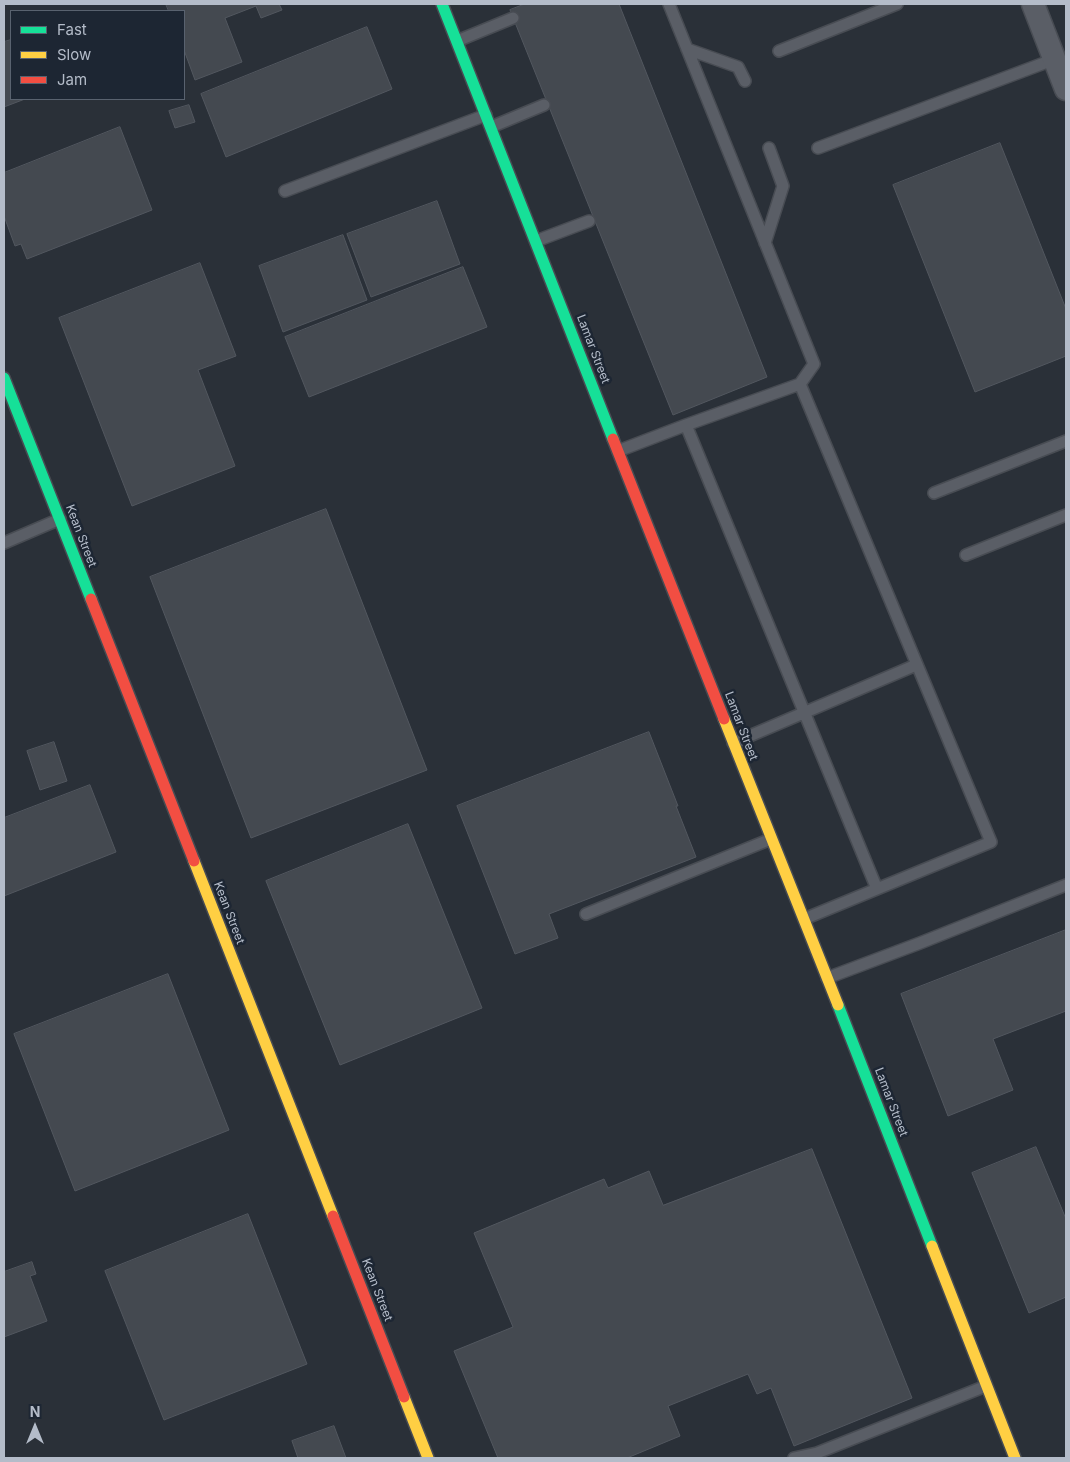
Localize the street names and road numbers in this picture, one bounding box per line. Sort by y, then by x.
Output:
street label: Lamar Street [573,313,613,385]
street label: Kean Street [62,503,100,569]
street label: Lamar Street [721,690,761,762]
street label: Kean Street [210,880,248,946]
street label: Lamar Street [871,1066,911,1138]
street label: Kean Street [358,1257,396,1323]

